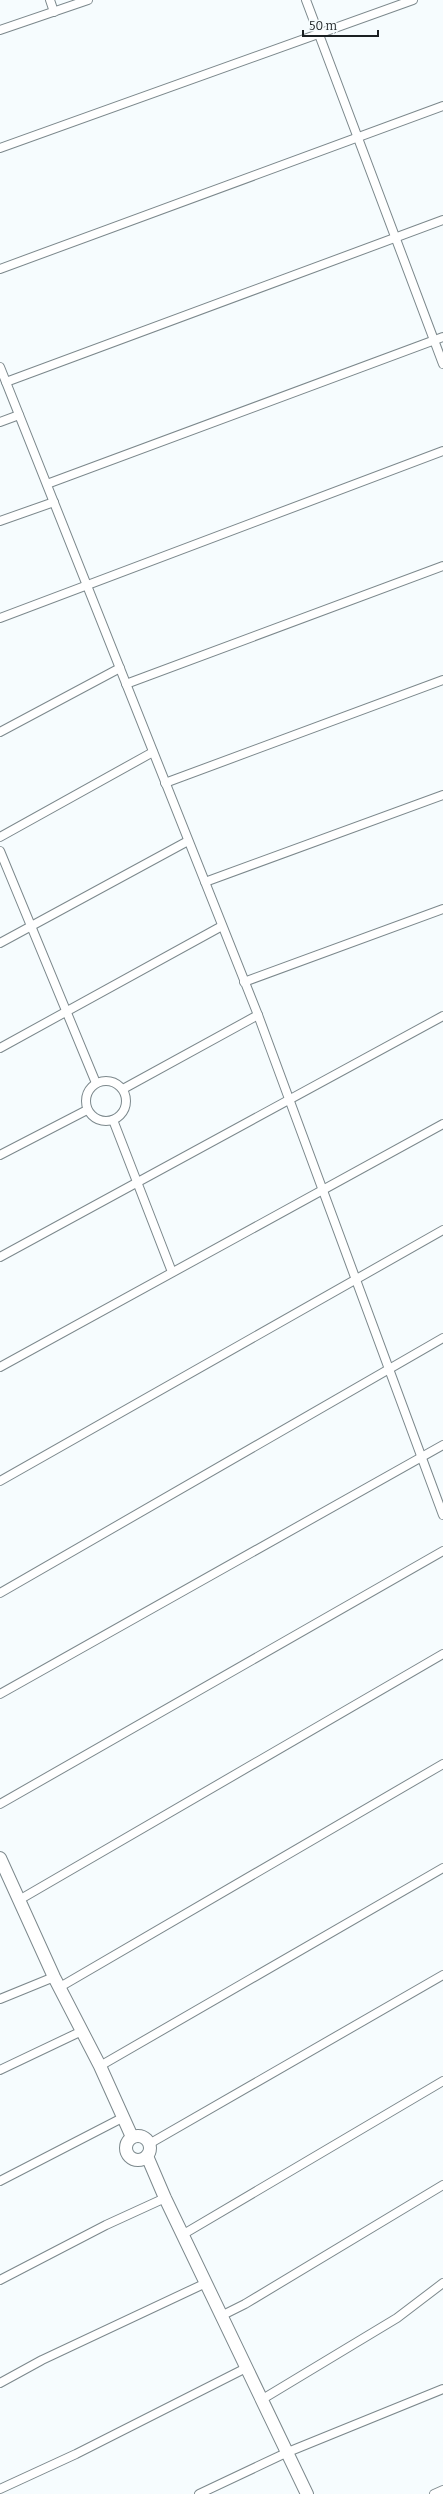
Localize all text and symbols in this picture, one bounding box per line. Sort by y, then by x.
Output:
scale bar [303,12,378,38]
text: 50 m [309,19,338,33]

